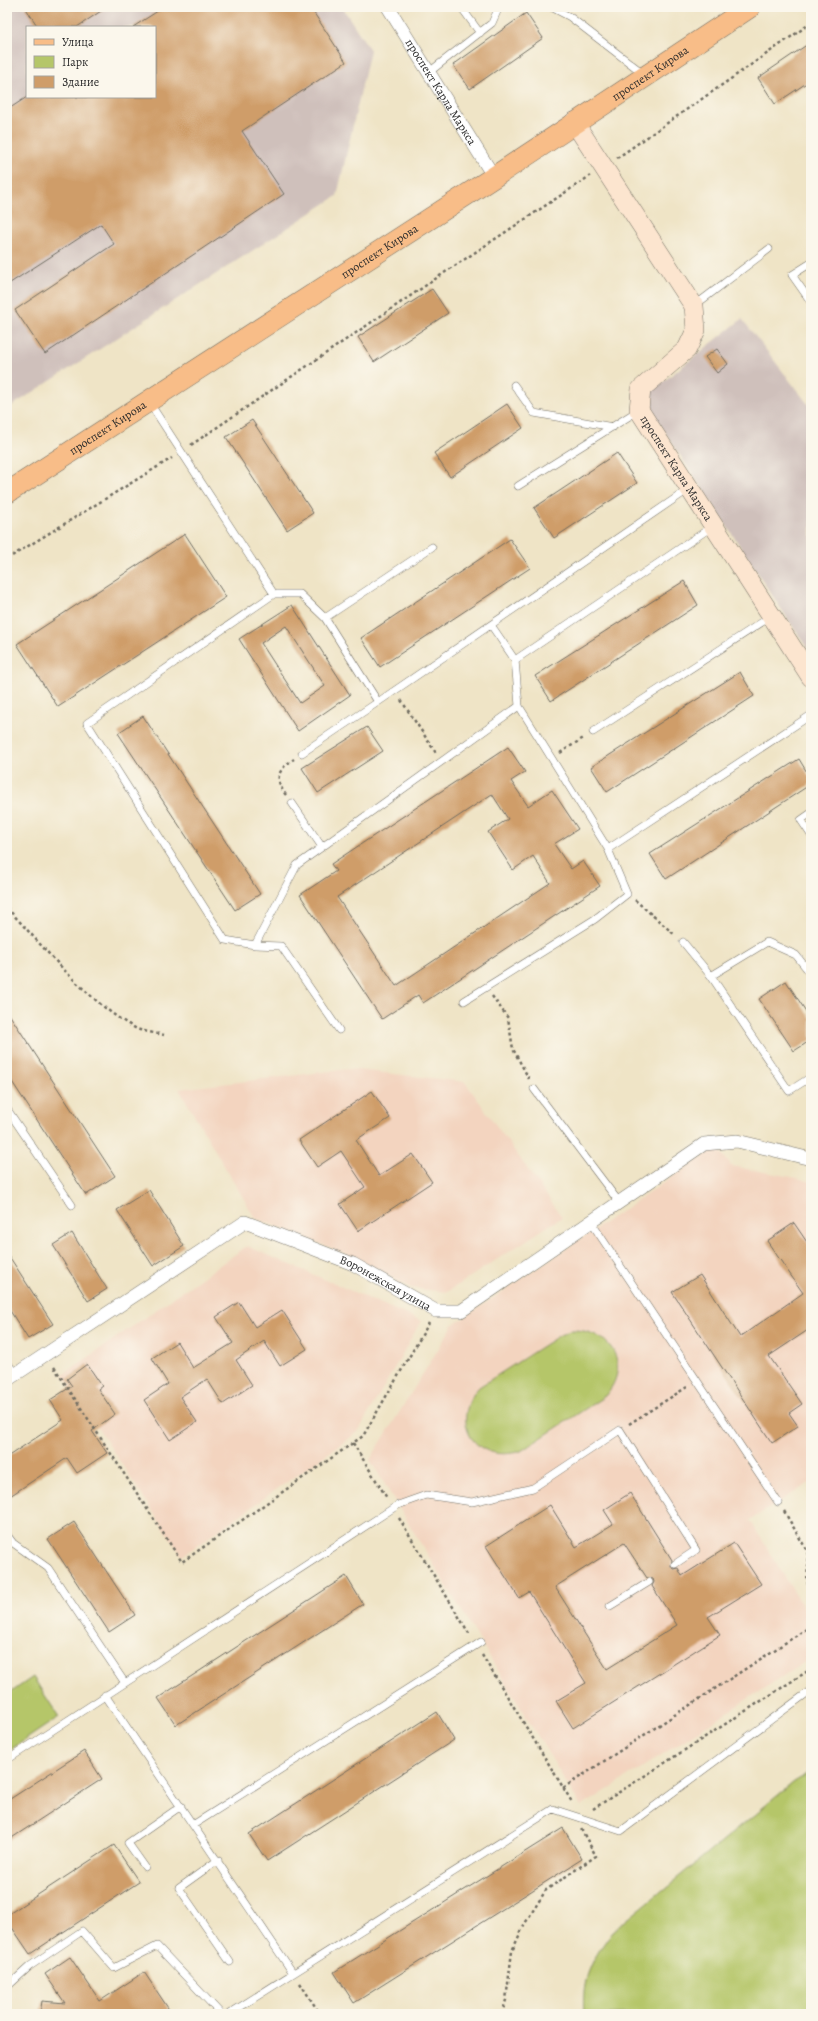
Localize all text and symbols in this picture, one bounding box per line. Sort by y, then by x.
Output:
legend [26,26,156,98]
text: Улица [62,34,94,50]
street label: проспект Карла Маркса [402,36,480,148]
street label: проспект Кирова [609,42,692,105]
text: Парк [62,54,88,70]
text: Здание [62,74,99,90]
street label: проспект Кирова [338,220,422,282]
street label: проспект Кирова [66,396,150,459]
street label: проспект Карла Маркса [637,412,717,524]
street label: Воронежская улица [337,1252,434,1315]

